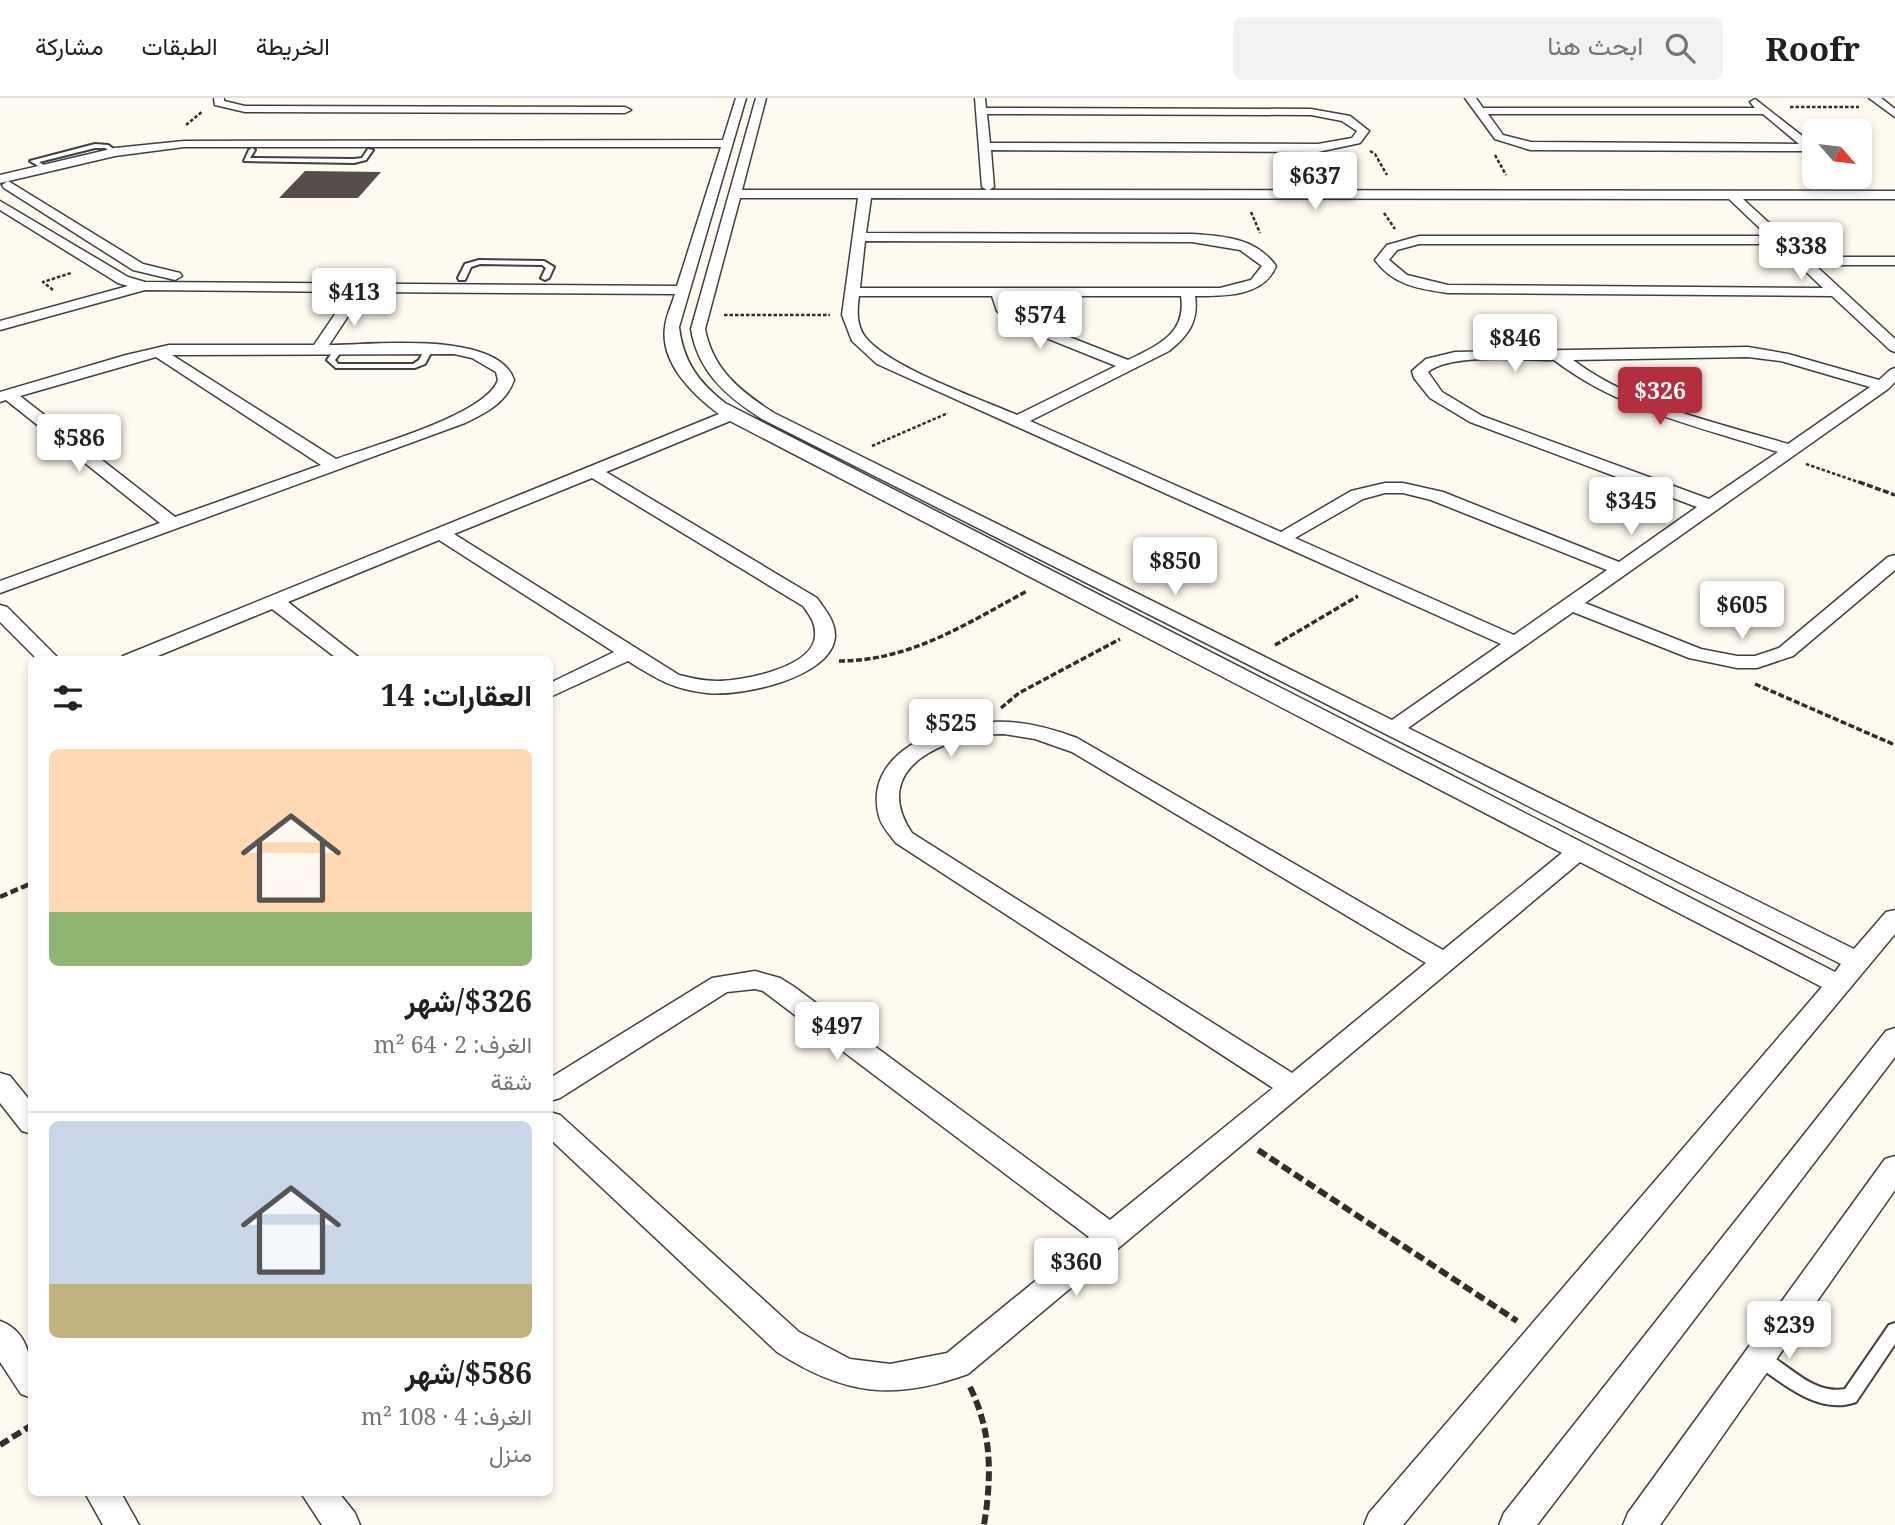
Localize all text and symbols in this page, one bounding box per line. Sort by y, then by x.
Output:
search box [1233,17,1723,80]
text: Roofr [1765,26,1860,71]
text: ابحث هنا [1547,27,1643,63]
text: مشاركة [35,29,103,62]
text: الطبقات [141,29,218,62]
text: الخريطة [256,29,330,62]
icon: search [1661,29,1699,67]
north arrow [1802,119,1872,189]
map controls [1802,119,1872,189]
pin: $637 [1274,152,1356,212]
text: $637 [1289,159,1341,191]
pin: $338 [1760,222,1842,282]
text: $338 [1775,229,1827,261]
pin: $413 [313,268,395,328]
text: $413 [328,275,380,307]
pin: $574 [999,292,1081,351]
text: $574 [1014,298,1066,330]
pin: $846 [1474,314,1556,374]
text: $846 [1489,321,1541,353]
pin: $326 [1619,368,1701,427]
text: $326 [1634,374,1686,406]
pin: $586 [38,414,120,474]
text: $586 [53,421,105,453]
pin: $345 [1590,478,1672,537]
text: $345 [1605,484,1657,516]
pin: $850 [1134,538,1216,597]
text: $850 [1149,544,1201,576]
pin: $605 [1701,582,1783,641]
text: $605 [1716,588,1768,620]
text: العقارات: 14 [381,674,532,715]
icon: filters [49,679,87,717]
pin: $525 [910,700,992,759]
text: $525 [925,706,977,738]
icon: home [228,795,354,921]
text: $326/شهر [405,980,532,1021]
pin: $497 [796,1002,878,1062]
text: $497 [811,1009,863,1041]
text: الغرف: 2 · 64 m² [374,1028,532,1060]
text: شقة [490,1065,532,1097]
icon: home [228,1167,354,1293]
pin: $360 [1035,1238,1117,1298]
text: $360 [1050,1245,1102,1277]
pin: $239 [1748,1302,1830,1361]
text: $239 [1763,1308,1815,1340]
text: $586/شهر [405,1352,532,1393]
text: الغرف: 4 · 108 m² [361,1400,532,1432]
text: منزل [489,1437,532,1469]

